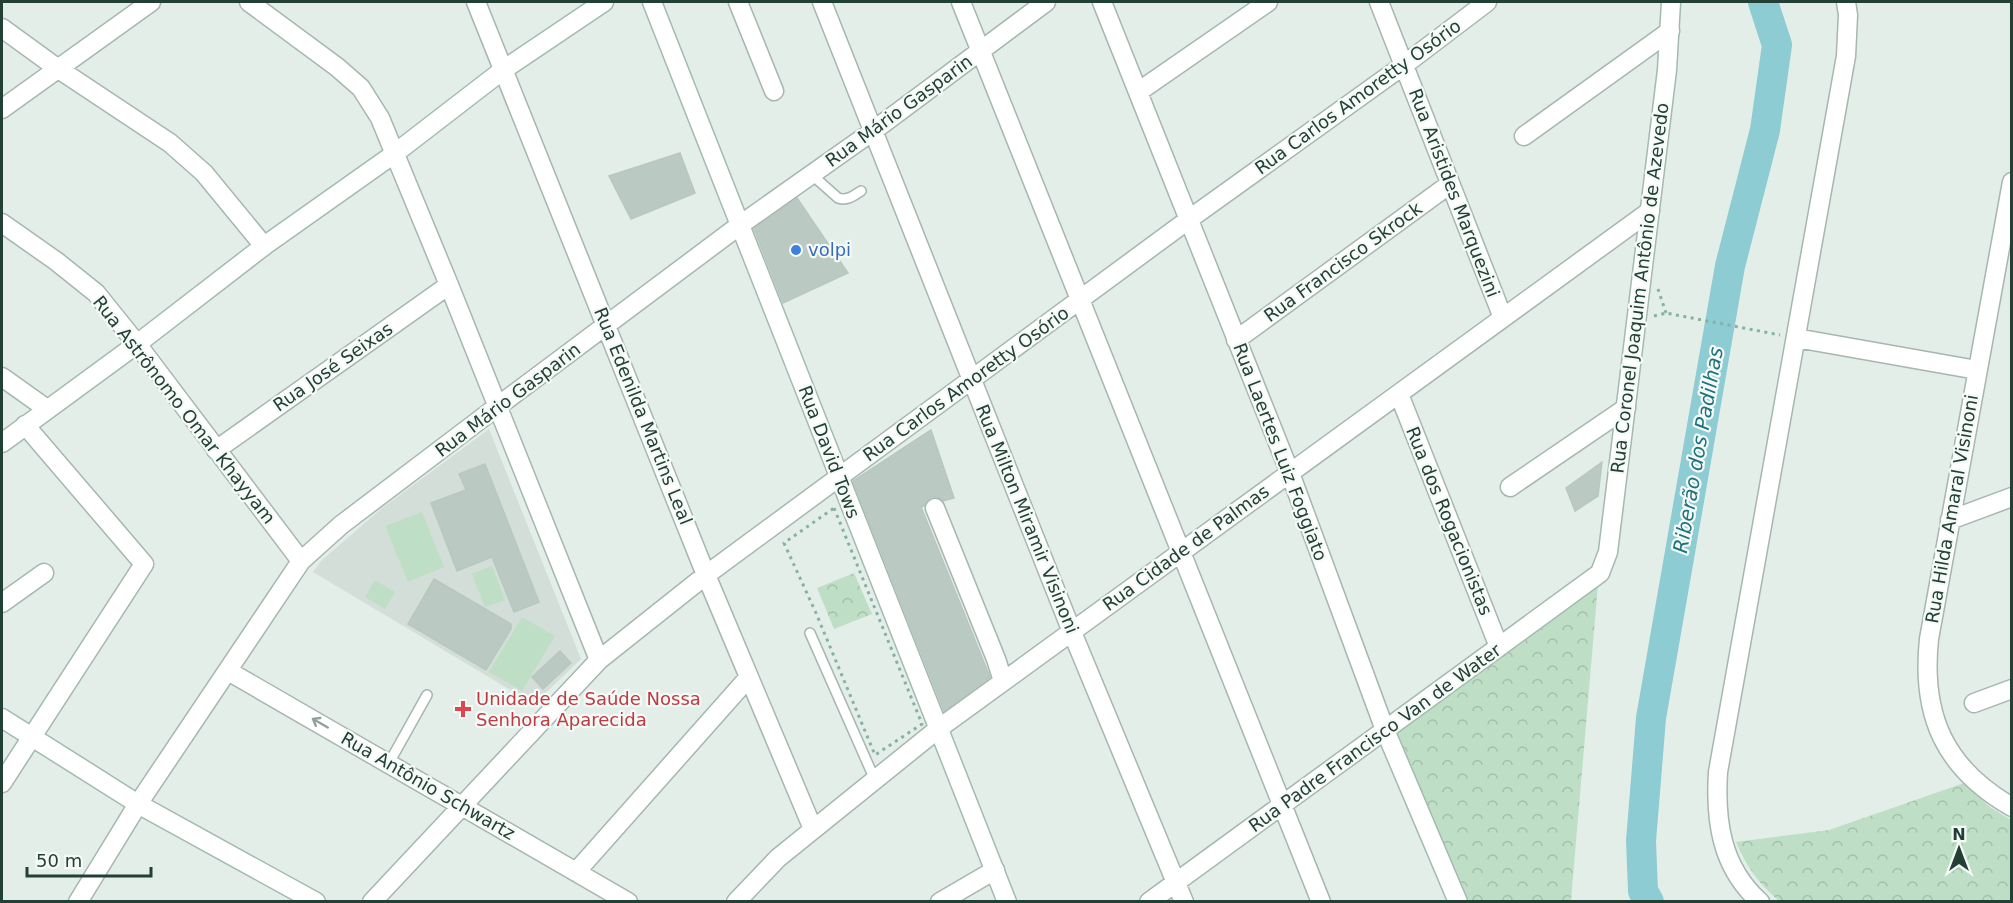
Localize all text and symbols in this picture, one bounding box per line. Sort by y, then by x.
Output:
street label: Rua Carlos Amoretty Osório [1251,15,1465,178]
street label: Rua Mário Gasparin [821,50,976,171]
street label: Rua Aristides Marquezini [1405,85,1504,300]
street label: Rua Coronel Joaquim Antônio de Azevedo [1606,101,1673,474]
street label: Rua Francisco Skrock [1260,197,1426,326]
place label: volpi [808,239,851,260]
marker: volpi [789,243,803,257]
street label: Rua Astrônomo Omar Khayyam [89,292,280,528]
street label: Rua Carlos Amoretty Osório [859,302,1073,465]
street label: Rua Edenilda Martins Leal [590,304,697,528]
street label: Rua José Seixas [269,318,396,416]
street label: Rua Mário Gasparin [431,338,584,461]
street label: Rua Laertes Luiz Foggiato [1229,340,1332,564]
water label: Riberão dos Padilhas [1668,345,1728,555]
street label: Rua David Tows [794,382,864,521]
street label: Rua Hilda Amaral Visinoni [1921,393,1982,625]
street label: Rua Milton Miramir Visinoni [972,401,1083,636]
street label: Rua dos Rogacionistas [1402,423,1497,618]
street label: Rua Cidade de Palmas [1098,480,1273,615]
street label: Rua Padre Francisco Van de Water [1245,639,1505,836]
place label: Unidade de Saúde Nossa Senhora Aparecida [476,688,701,730]
marker: Unidade de Saúde Nossa Senhora Aparecida [454,700,472,718]
one-way arrow [311,717,329,728]
street label: Rua Antônio Schwartz [338,727,519,844]
north arrow [1929,819,1989,879]
text: N [1952,825,1966,844]
scale bar [27,840,152,878]
text: 50 m [36,850,82,871]

